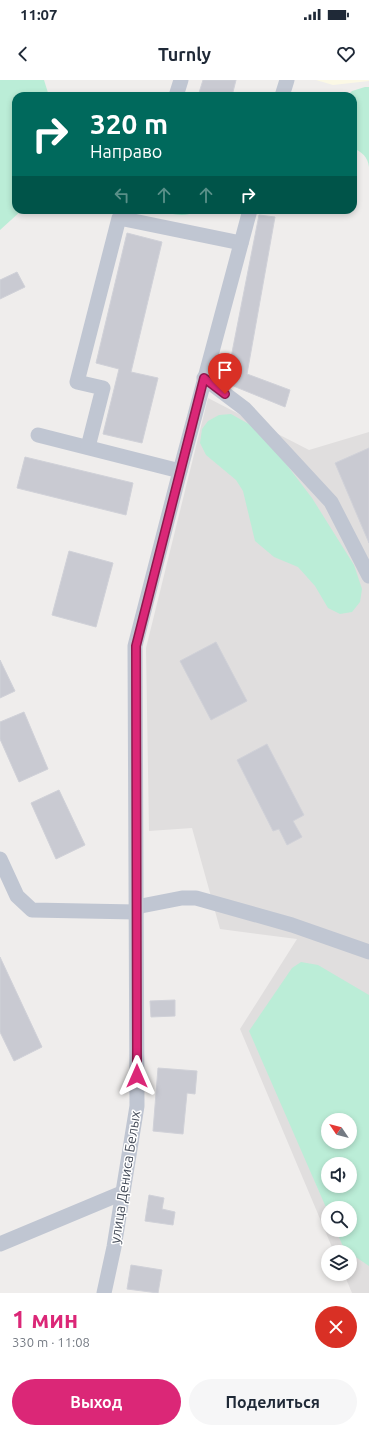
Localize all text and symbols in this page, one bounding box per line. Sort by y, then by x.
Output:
text: 11:07 [20,6,58,23]
icon: back [12,43,34,65]
icon: heart [335,43,357,65]
text: Turnly [158,44,211,64]
icon: right [24,108,76,160]
text: 320 m [90,108,168,139]
text: Направо [90,141,162,161]
icon: left [111,184,133,206]
icon: ahead [153,184,175,206]
icon: ahead [195,184,217,206]
icon: right [237,184,259,206]
pin [208,353,242,394]
icon: arrive [214,359,236,381]
position arrow [116,1055,158,1097]
street label: улица Дениса Белых [107,1109,143,1245]
north arrow [321,1113,357,1149]
map controls [321,1113,357,1281]
button: sound [321,1157,357,1193]
button: search [321,1201,357,1237]
button: layers [321,1245,357,1281]
text: 1 мин [12,1306,78,1333]
button: close [315,1306,357,1348]
text: 330 m · 11:08 [12,1335,90,1349]
button: Выход [12,1379,181,1425]
button: Поделиться [189,1379,357,1425]

